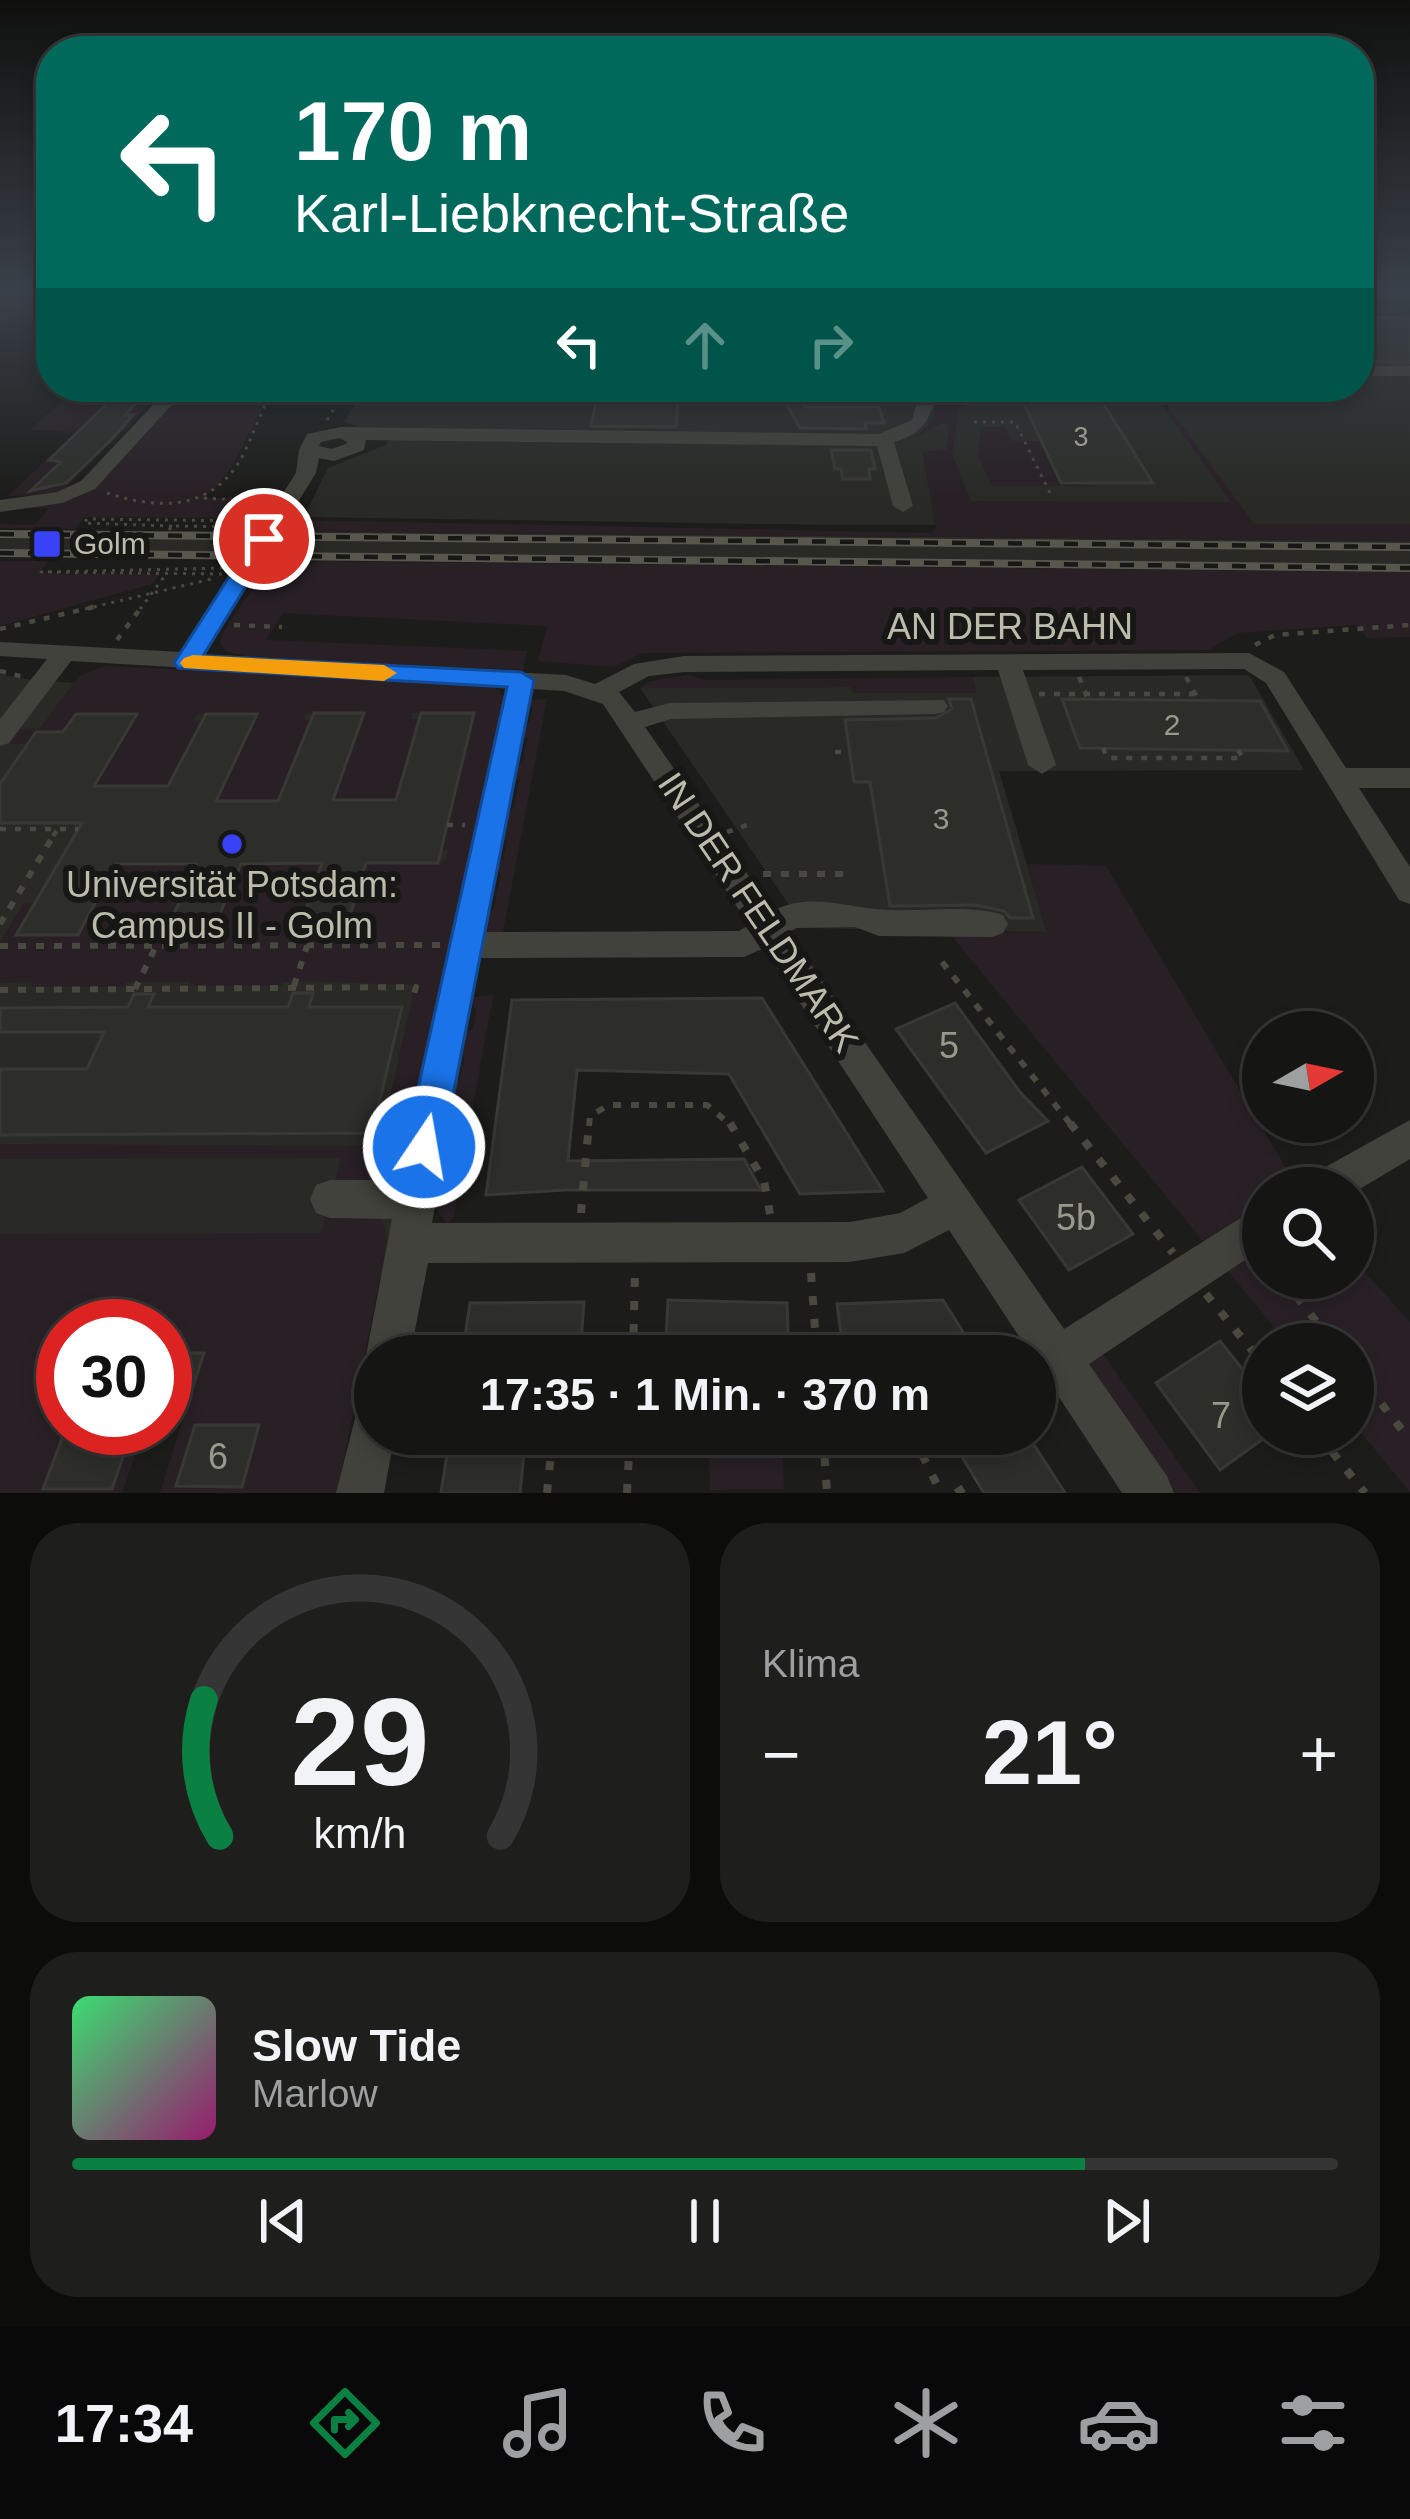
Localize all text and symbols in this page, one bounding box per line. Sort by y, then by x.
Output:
icon: left [96,84,252,240]
text: 170 m [294,84,532,178]
text: Karl-Liebknecht-Straße [294,183,849,243]
icon: left [546,312,612,378]
icon: ahead [672,312,738,378]
icon: right [798,312,864,378]
house number: 3 [1073,422,1089,452]
pin [213,488,315,590]
icon: arrive [231,506,297,572]
place label: Golm [74,527,146,560]
marker: Golm [31,528,63,560]
street label: AN DER BAHN [887,606,1133,647]
house number: 2 [1164,708,1180,741]
street label: IN DER FELDMARK [650,765,867,1060]
house number: 3 [933,802,949,835]
marker: Universität Potsdam: Campus II - Golm [219,831,245,857]
place label: Universität Potsdam: Campus II - Golm [66,864,398,946]
north arrow [1242,1011,1374,1143]
map controls [1242,1011,1374,1455]
house number: 5 [939,1025,959,1066]
position arrow [361,1084,487,1210]
button: search [1242,1167,1374,1299]
house number: 5b [1056,1197,1096,1238]
speed limit sign: 30 [36,1299,192,1455]
button: layers [1242,1323,1374,1455]
text: 17:35 · 1 Min. · 370 m [480,1369,930,1420]
house number: 7 [1211,1395,1231,1436]
house number: 6 [208,1436,228,1477]
text: Klima [762,1642,860,1685]
text: 29 [291,1672,429,1811]
text: 21° [982,1703,1118,1803]
text: − [762,1717,801,1791]
text: + [1299,1717,1338,1791]
text: km/h [314,1808,406,1856]
text: Slow Tide [252,2020,461,2071]
text: Marlow [252,2072,378,2115]
icon: previous [250,2188,316,2254]
icon: pause [672,2188,738,2254]
icon: next [1094,2188,1160,2254]
icon: directions [303,2381,387,2465]
icon: music [496,2381,580,2465]
icon: phone [690,2381,774,2465]
icon: climate [884,2381,968,2465]
icon: car [1077,2381,1161,2465]
icon: filters [1271,2381,1355,2465]
text: 17:34 [55,2393,193,2453]

